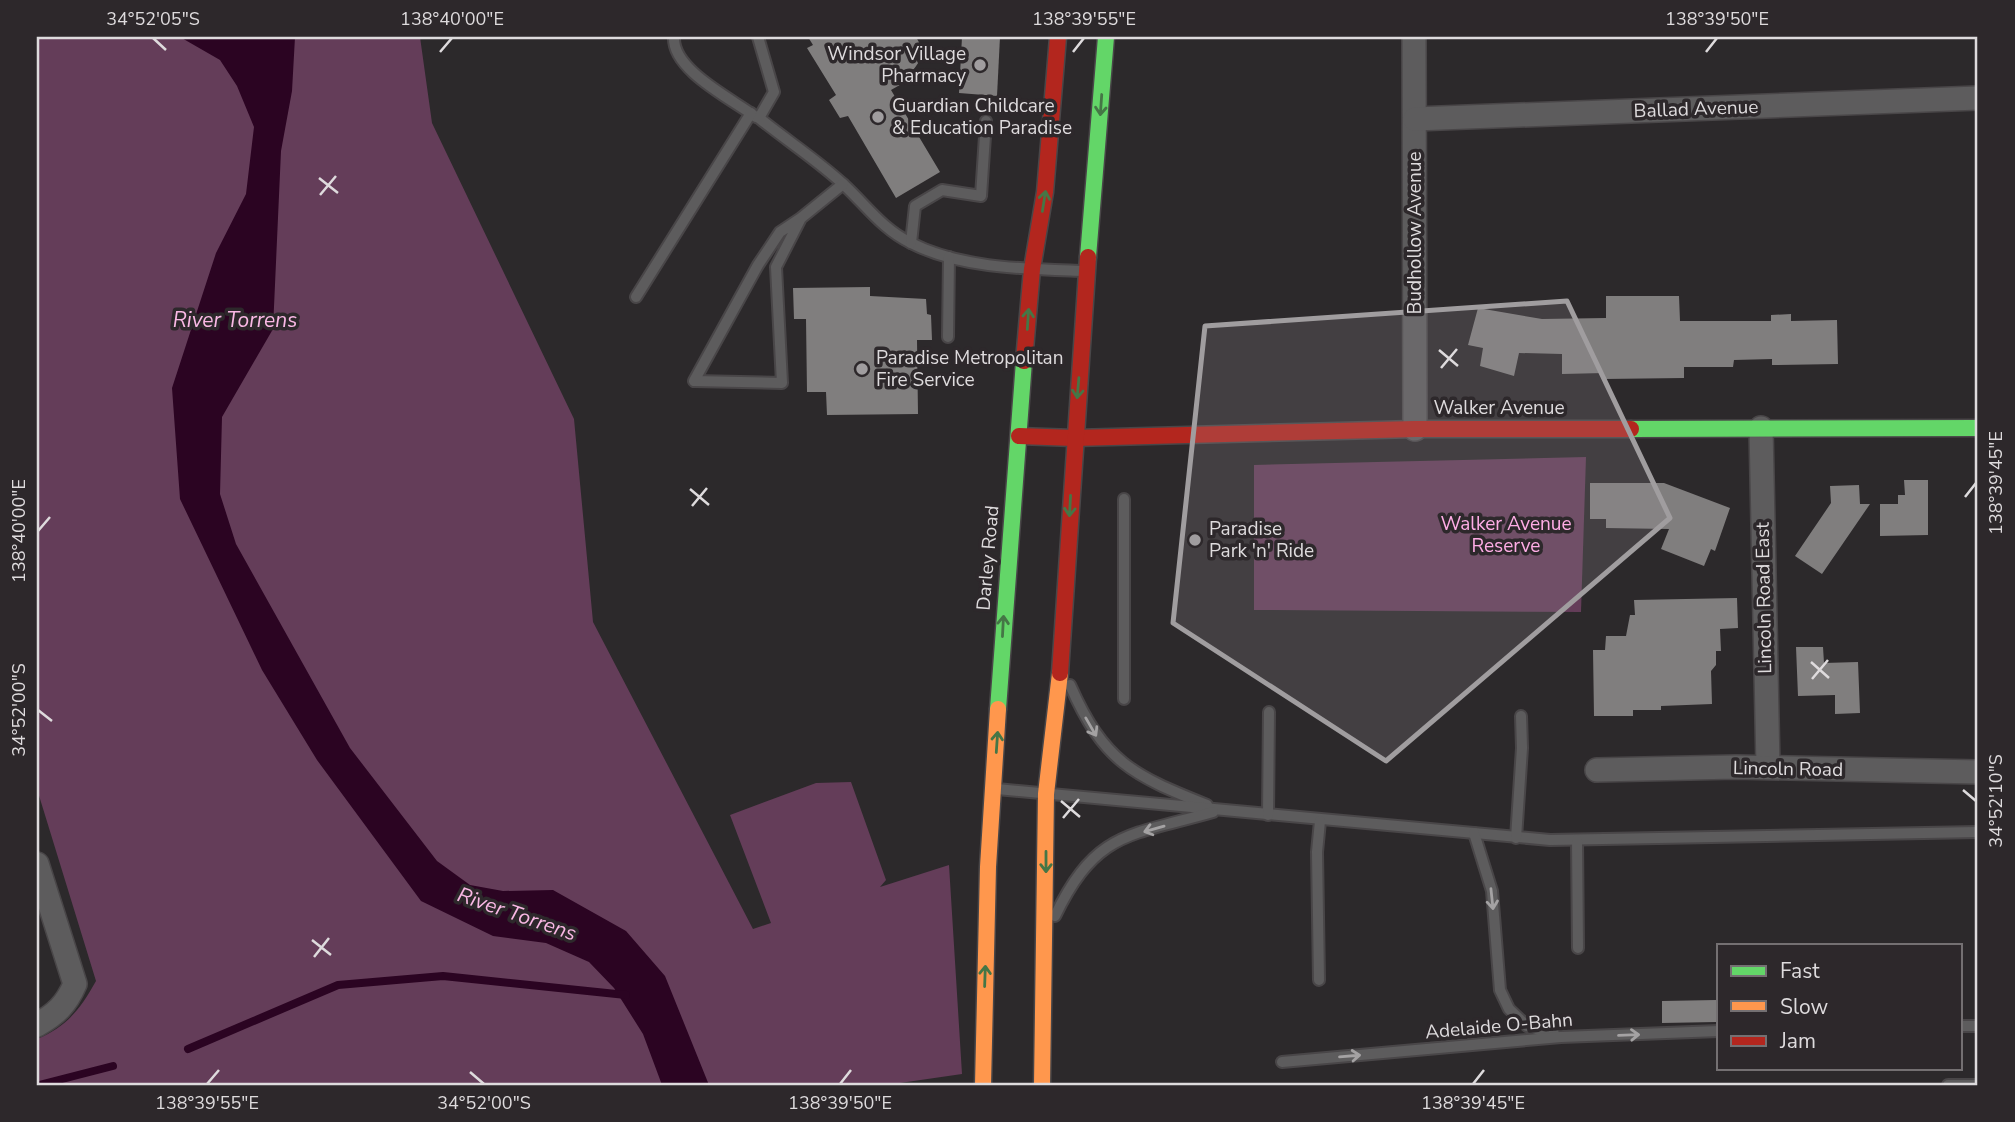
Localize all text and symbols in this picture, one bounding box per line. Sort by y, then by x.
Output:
text: 34°52'05"S [106,7,200,31]
text: 138°40'00"E [400,7,504,31]
text: 138°39'55"E [1032,7,1136,31]
text: 138°39'50"E [1665,7,1769,31]
place label: Windsor Village Pharmacy [827,41,966,89]
marker: Windsor Village Pharmacy [972,57,988,73]
place label: Guardian Childcare & Education Paradise [892,93,1072,141]
one-way arrow [1094,93,1107,116]
street label: Ballad Avenue [1633,94,1759,124]
marker: Guardian Childcare & Education Paradise [870,109,886,125]
street label: Budhollow Avenue [1402,151,1428,315]
one-way arrow [1038,191,1051,213]
water label: River Torrens [173,306,297,334]
one-way arrow [1022,308,1035,331]
place label: Paradise Metropolitan Fire Service [876,345,1063,393]
marker: Paradise Metropolitan Fire Service [854,361,870,377]
one-way arrow [1071,377,1084,399]
street label: Walker Avenue [1433,395,1565,421]
text: 138°39'45"E [1984,431,2008,535]
text: 138°40'00"E [7,479,31,583]
one-way arrow [1063,495,1076,517]
street label: Darley Road [970,504,1006,612]
park label: Walker Avenue Reserve [1440,511,1572,559]
place label: Paradise Park 'n' Ride [1209,516,1314,564]
street label: Lincoln Road East [1750,522,1778,674]
marker: Paradise Park 'n' Ride [1187,532,1203,548]
one-way arrow [997,615,1010,638]
text: 34°52'00"S [7,663,31,757]
one-way arrow [1084,716,1098,736]
one-way arrow [991,731,1004,753]
text: 34°52'10"S [1984,754,2008,848]
street label: Lincoln Road [1733,755,1843,783]
one-way arrow [1143,824,1165,837]
one-way arrow [1039,850,1053,873]
water label: River Torrens [454,880,580,948]
one-way arrow [1486,887,1499,910]
legend [1717,944,1962,1070]
text: Fast [1780,957,1820,985]
one-way arrow [978,964,992,987]
text: Slow [1780,993,1829,1021]
street label: Adelaide O-Bahn [1424,1007,1574,1045]
text: Jam [1779,1027,1816,1055]
one-way arrow [1617,1028,1640,1041]
one-way arrow [1338,1049,1361,1062]
text: 138°39'55"E [155,1091,259,1115]
text: 34°52'00"S [437,1091,531,1115]
text: 138°39'50"E [788,1091,892,1115]
text: 138°39'45"E [1421,1091,1525,1115]

